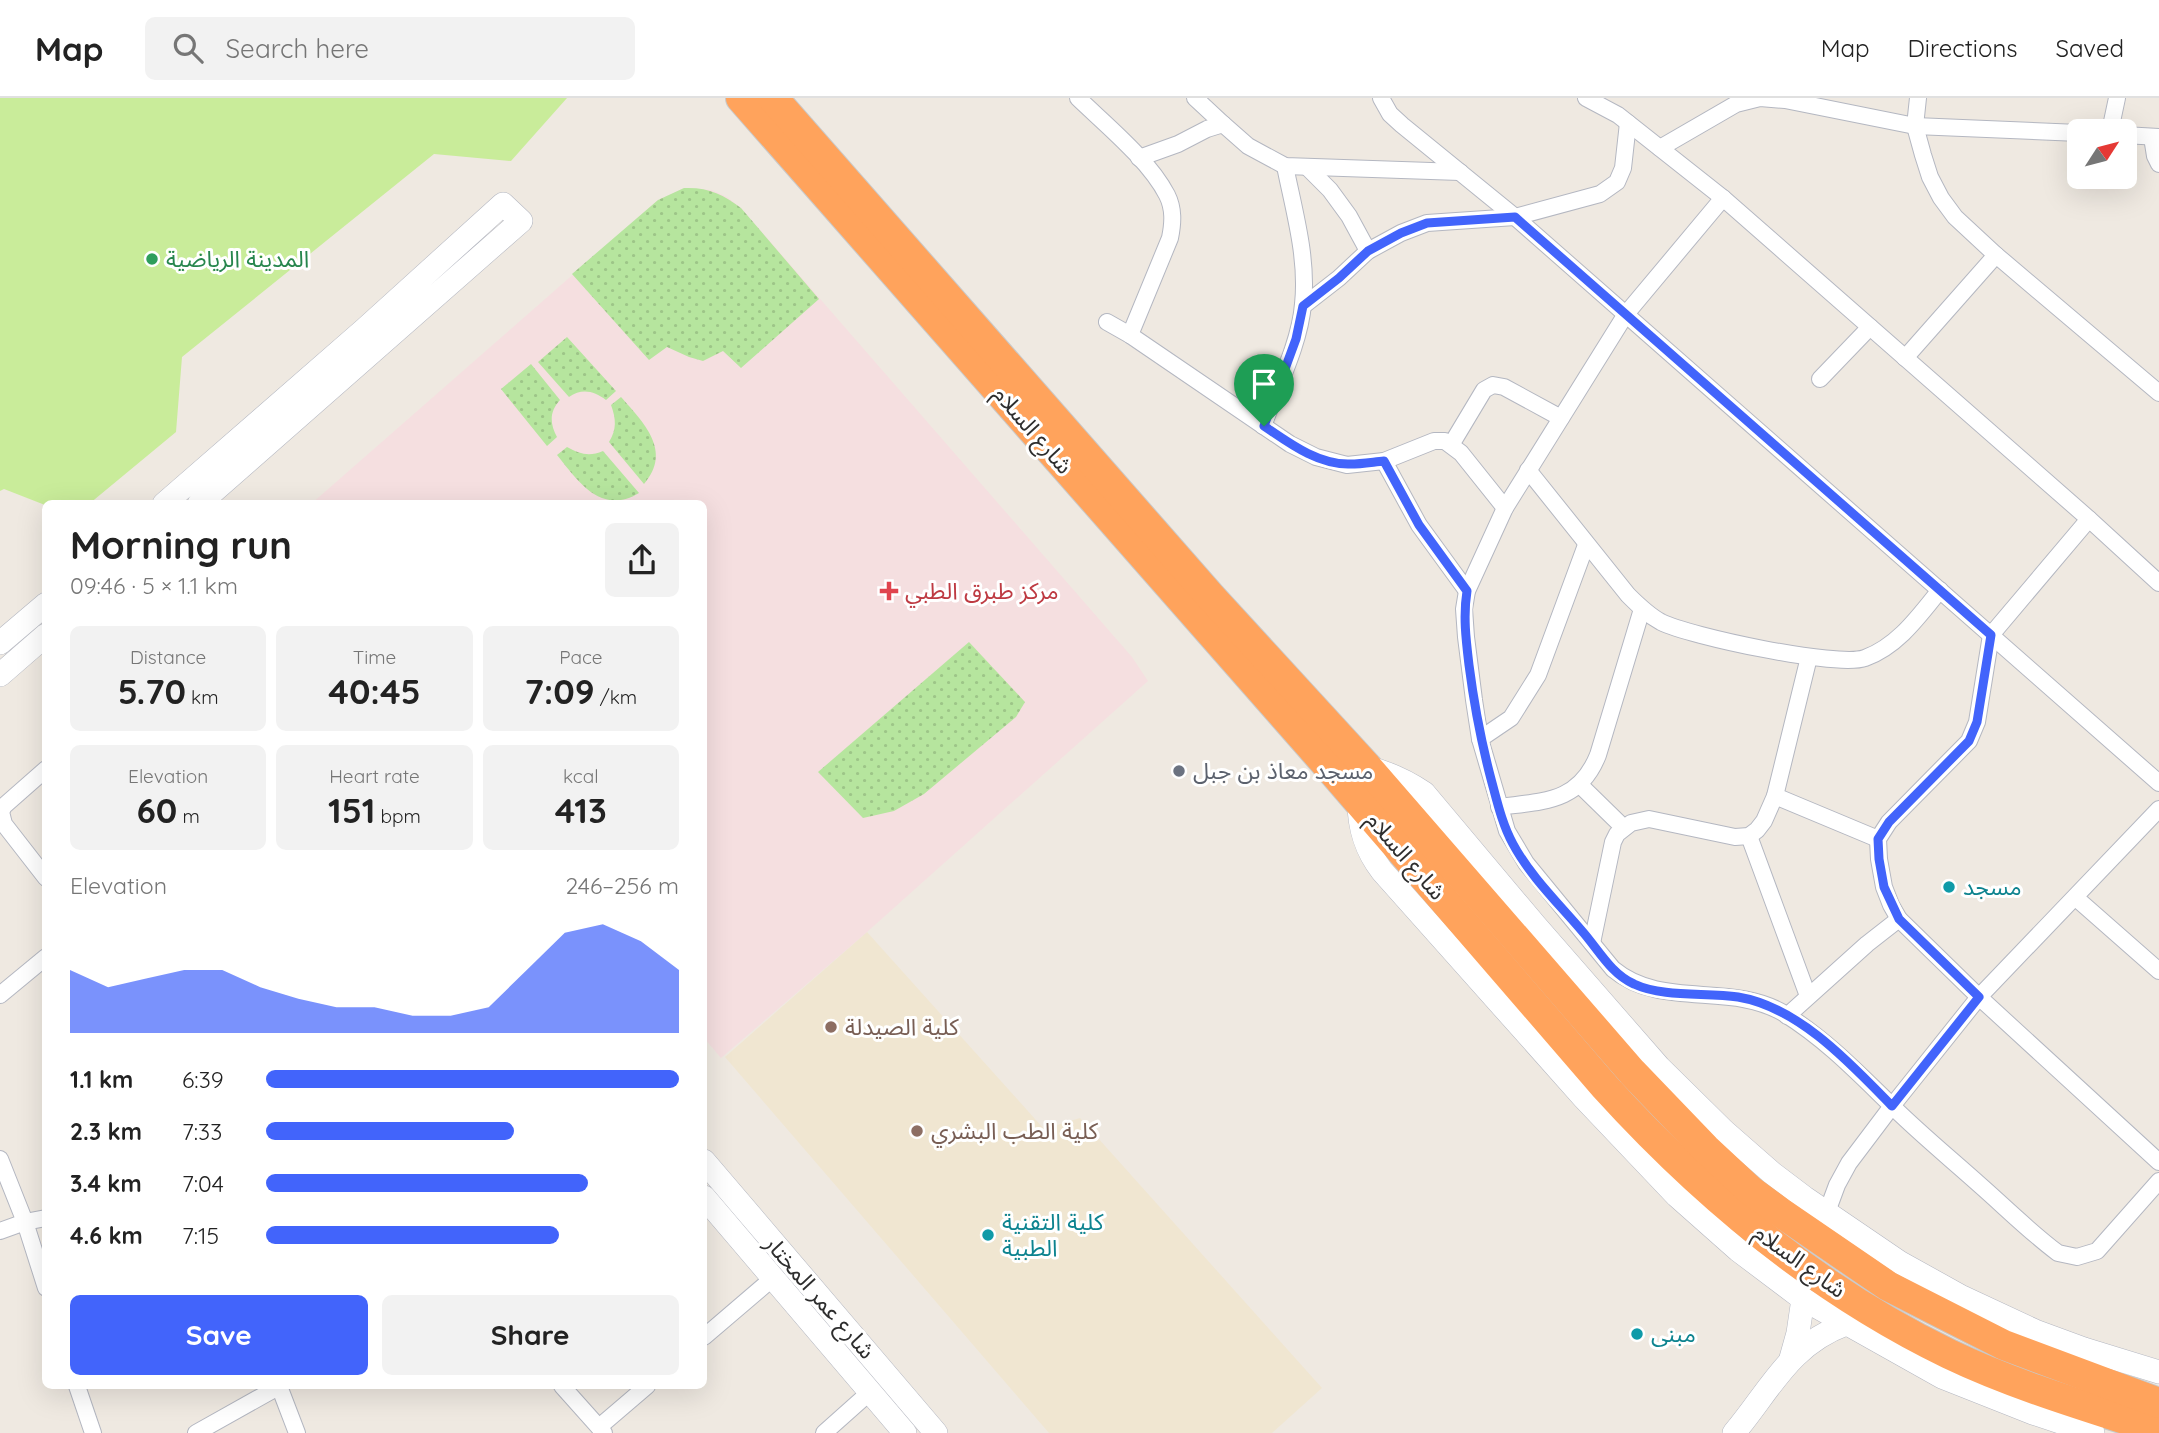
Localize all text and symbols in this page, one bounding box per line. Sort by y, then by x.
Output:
search box [145,17,635,80]
text: Map [35,28,103,69]
icon: search [169,29,207,67]
text: Search here [225,32,369,65]
text: Map [1821,33,1870,63]
text: Directions [1908,33,2018,63]
text: Saved [2056,33,2124,63]
north arrow [2067,119,2137,189]
map controls [2067,119,2137,189]
place label: المدينة الرياضية [166,244,309,273]
marker: المدينة الرياضية [144,251,160,267]
pin [1234,354,1294,426]
icon: arrive [1245,365,1283,403]
street label: شارع السلام [984,380,1079,482]
text: Morning run [70,521,292,569]
button: share [605,523,679,597]
text: 09:46 · 5 × 1.1 km [70,571,238,600]
place label: مركز طبرق الطبي [905,576,1059,608]
marker: مركز طبرق الطبي [879,581,899,601]
text: Distance [130,645,206,669]
text: Time [353,645,396,669]
text: Pace [559,645,602,669]
text: 5.70 [118,669,186,713]
text: 40:45 [328,669,421,713]
text: 7:09 [524,669,595,713]
text: km [186,685,219,709]
text: /km [595,685,637,709]
place label: مسجد معاذ بن جبل [1193,756,1373,785]
marker: مسجد معاذ بن جبل [1171,763,1187,779]
text: Elevation [128,764,208,788]
text: Heart rate [329,764,420,788]
text: kcal [563,764,599,788]
text: 60 [136,788,177,832]
text: 151 [328,788,375,832]
text: 413 [555,788,607,832]
text: m [177,804,200,828]
text: bpm [375,804,421,828]
street label: شارع السلام [1357,806,1452,908]
text: Elevation [70,871,167,900]
text: 246–256 m [565,871,679,900]
place label: مسجد [1963,872,2022,901]
marker: مسجد [1941,879,1957,895]
place label: كلية الصيدلة [845,1012,959,1041]
marker: كلية الصيدلة [823,1019,839,1035]
text: 1.1 km [70,1065,133,1094]
text: 6:39 [182,1065,224,1094]
place label: كلية الطب البشري [931,1116,1099,1148]
text: 2.3 km [70,1117,142,1146]
text: 7:33 [182,1117,222,1146]
marker: كلية الطب البشري [909,1123,925,1139]
text: 3.4 km [70,1169,142,1198]
text: 7:04 [182,1169,224,1198]
place label: كلية التقنية الطبية [1002,1207,1104,1262]
street label: شارع السلام [1746,1217,1852,1307]
text: 4.6 km [70,1221,143,1250]
text: 7:15 [182,1221,219,1250]
marker: كلية التقنية الطبية [980,1227,996,1243]
street label: شارع عمر المختار [756,1228,882,1366]
button: Save [70,1295,368,1375]
button: Share [382,1295,679,1375]
place label: مبنى [1651,1319,1696,1348]
marker: مبنى [1629,1326,1645,1342]

